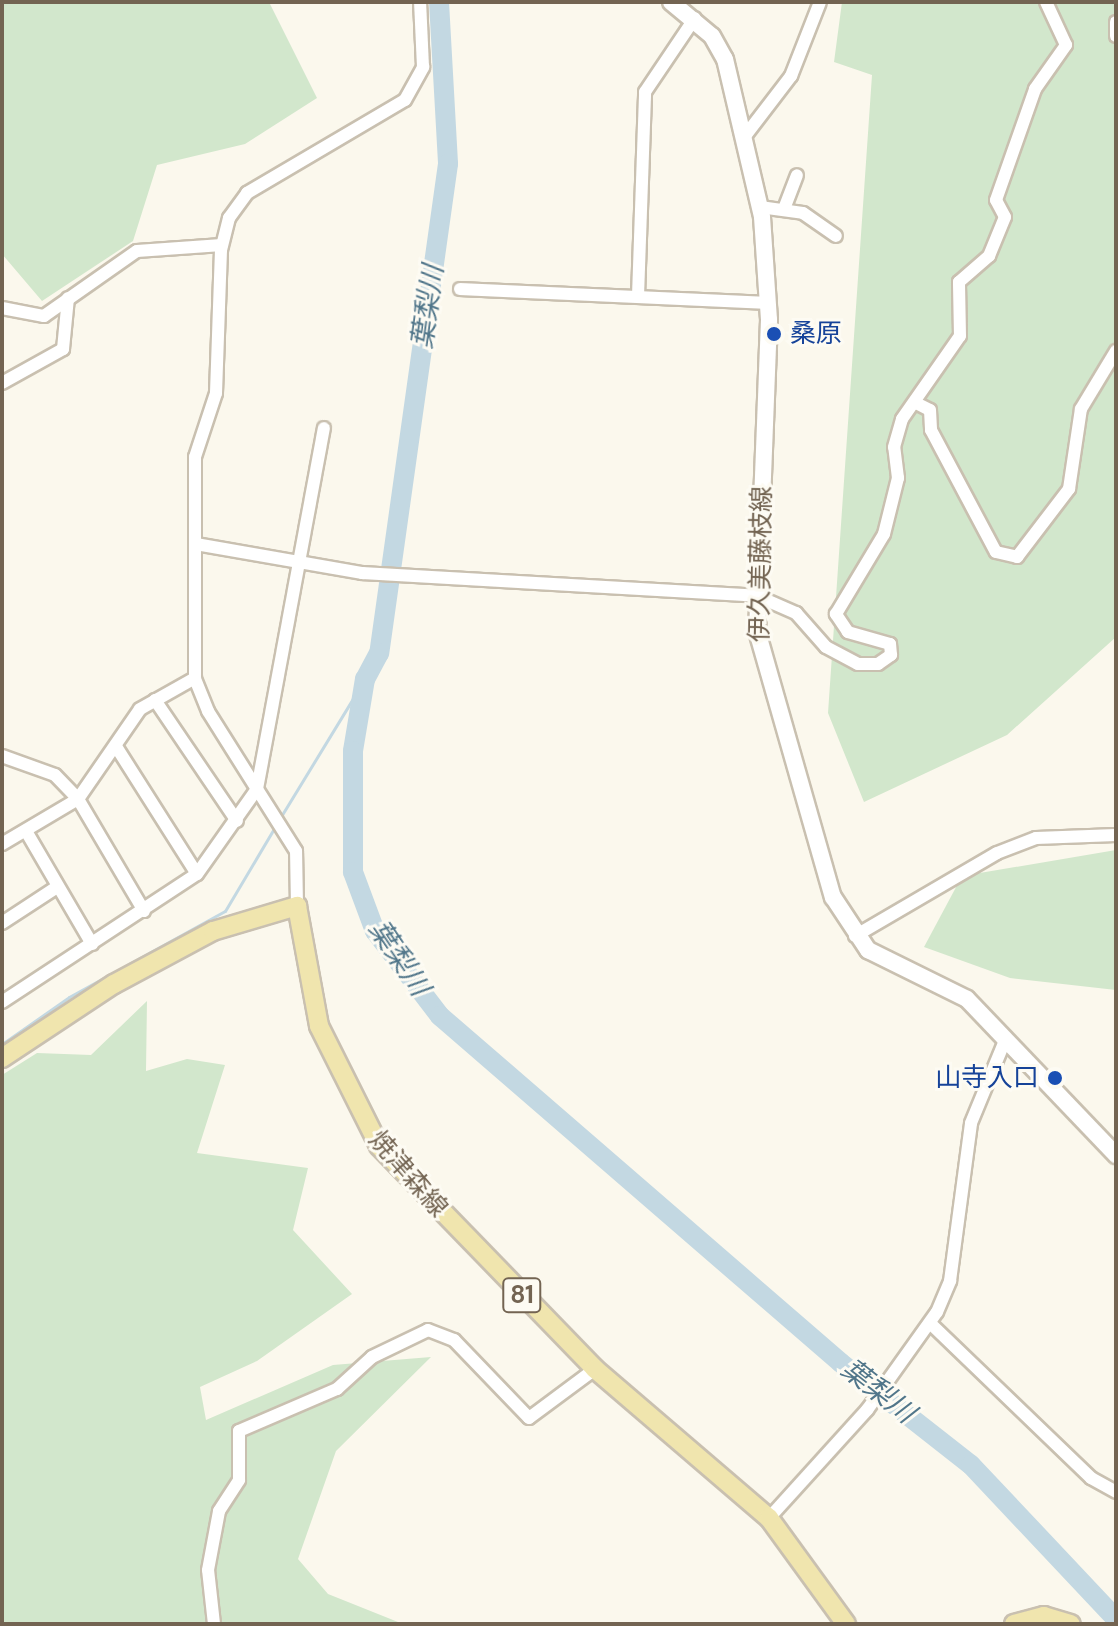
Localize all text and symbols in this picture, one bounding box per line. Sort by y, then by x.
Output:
water label: 葉梨川 [406,263,450,351]
place label: 桑原 [790,318,842,350]
marker: 桑原 [765,325,783,343]
street label: 伊久美藤枝線 [744,486,778,642]
water label: 葉梨川 [362,914,436,1002]
place label: 山寺入口 [935,1062,1039,1094]
marker: 山寺入口 [1046,1069,1064,1087]
street label: 焼津森線 [362,1125,454,1223]
road number: 81 [502,1275,542,1315]
water label: 葉梨川 [835,1352,921,1430]

